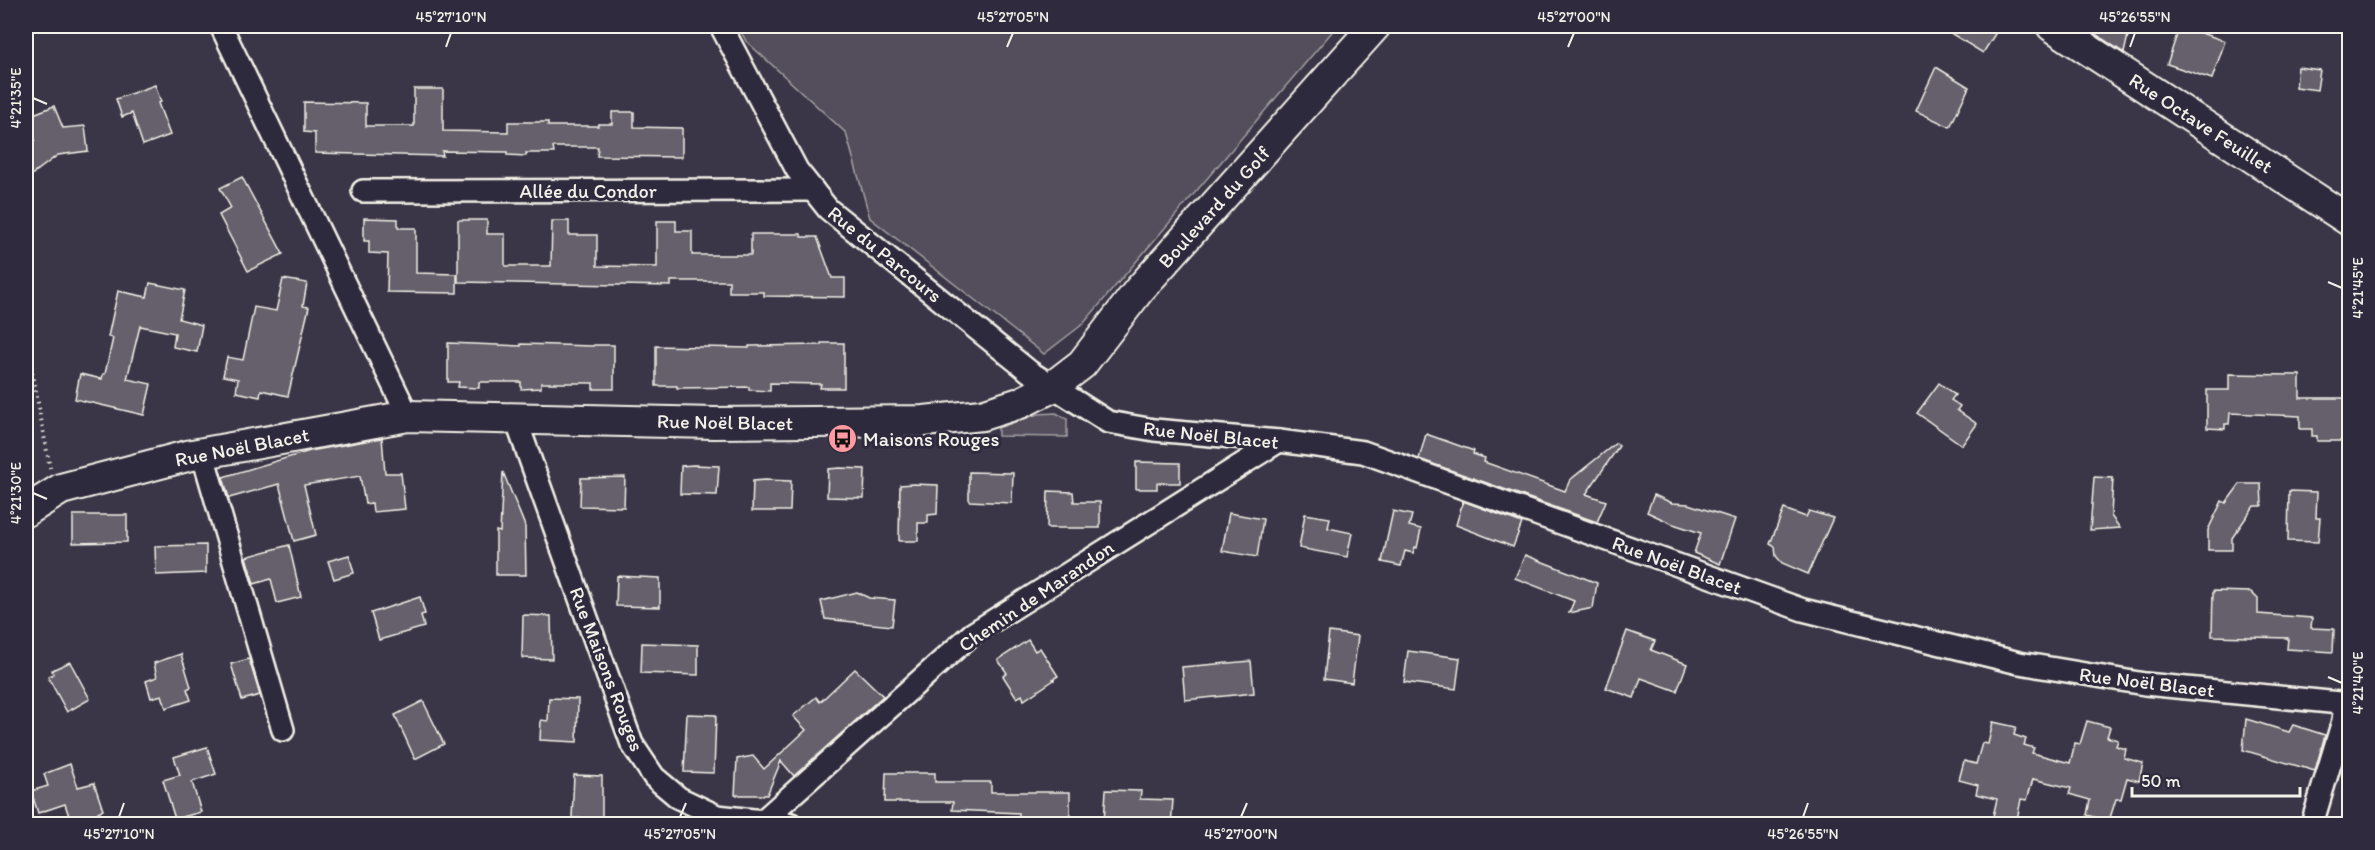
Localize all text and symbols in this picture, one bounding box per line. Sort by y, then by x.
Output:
text: 45°27'10"N [415,8,487,26]
text: 45°27'05"N [977,8,1049,26]
text: 45°27'00"N [1537,8,1611,26]
text: 45°26'55"N [2099,8,2171,26]
text: 4°21'35"E [7,68,25,128]
street label: Rue Octave Feuillet [2125,68,2277,178]
street label: Boulevard du Golf [1153,141,1275,273]
street label: Allée du Condor [519,179,657,203]
street label: Rue du Parcours [823,201,947,307]
text: 4°21'45"E [2349,257,2367,319]
street label: Rue Noël Blacet [657,409,793,435]
street label: Rue Noël Blacet [1142,416,1280,454]
street label: Rue Noël Blacet [173,422,311,472]
bus stop icon: Maisons Rouges [826,423,858,455]
place label: Maisons Rouges [863,427,999,451]
text: 4°21'30"E [7,462,25,524]
street label: Rue Noël Blacet [1609,530,1745,600]
street label: Chemin de Marandon [954,535,1118,657]
street label: Rue Maisons Rouges [565,583,649,755]
text: 4°21'40"E [2349,651,2367,715]
street label: Rue Noël Blacet [2078,662,2216,702]
scale bar [2132,760,2300,798]
text: 50 m [2141,770,2181,792]
text: 45°27'10"N [83,825,155,843]
text: 45°27'05"N [644,825,716,843]
text: 45°27'00"N [1204,825,1278,843]
text: 45°26'55"N [1767,825,1839,843]

